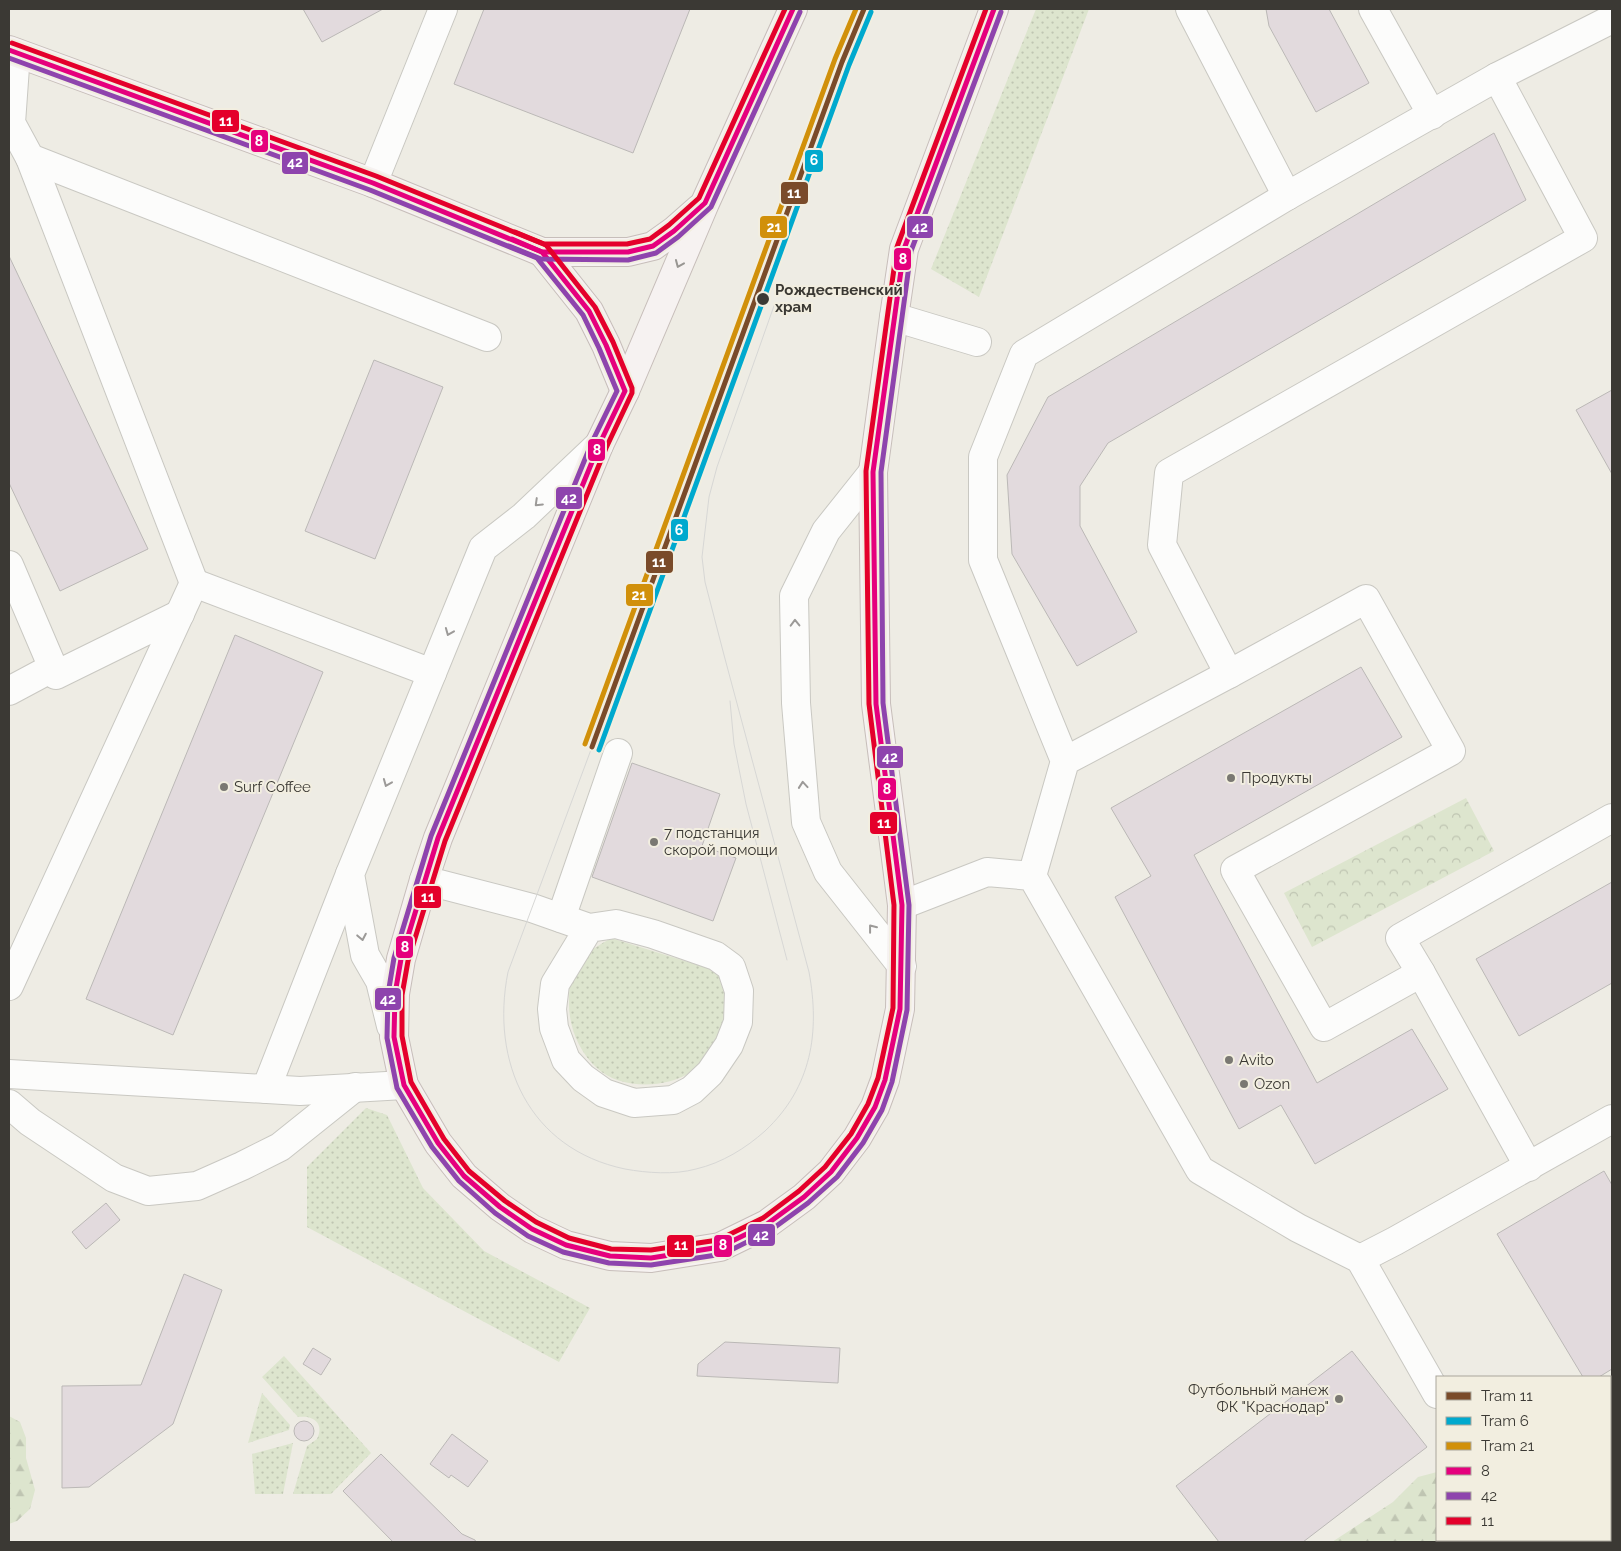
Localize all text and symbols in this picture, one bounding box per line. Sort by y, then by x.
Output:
line badge: 11 [211,109,240,133]
text: 11 [219,113,233,129]
line badge: 8 [250,129,269,153]
text: 8 [255,133,263,149]
line badge: 6 [804,149,824,173]
line badge: 42 [281,151,309,175]
text: 6 [810,152,818,168]
text: 42 [287,154,303,170]
line badge: 11 [780,181,809,205]
text: 11 [787,185,801,201]
line badge: 21 [759,215,788,239]
line badge: 42 [906,215,934,239]
text: 21 [767,219,781,235]
text: 42 [912,219,928,235]
line badge: 8 [893,247,912,271]
text: 8 [899,251,907,267]
one-way arrow [675,259,685,267]
place label: Рождественский храм [775,281,903,316]
marker: Рождественский храм [755,291,771,307]
line badge: 8 [587,438,606,462]
text: 8 [593,442,601,458]
line badge: 42 [555,486,583,510]
text: 42 [561,490,577,506]
one-way arrow [535,497,544,506]
line badge: 6 [670,518,689,542]
text: 6 [675,522,683,538]
line badge: 11 [645,550,674,574]
text: 11 [652,554,666,570]
line badge: 21 [625,583,654,607]
text: 21 [632,587,646,603]
one-way arrow [790,619,800,626]
one-way arrow [444,627,455,636]
line badge: 42 [876,745,904,769]
text: 42 [882,749,898,765]
place label: Продукты [1241,769,1312,787]
marker: Продукты [1225,772,1237,784]
line badge: 8 [877,777,897,801]
place label: Surf Coffee [234,778,311,796]
one-way arrow [383,778,393,787]
marker: Surf Coffee [218,781,230,793]
one-way arrow [798,781,809,789]
text: 8 [883,781,891,797]
line badge: 11 [869,811,898,835]
text: 11 [877,815,891,831]
place label: 7 подстанция скорой помощи [664,824,778,859]
marker: 7 подстанция скорой помощи [648,836,660,848]
line badge: 11 [413,885,442,909]
text: 11 [421,889,435,905]
one-way arrow [869,925,877,934]
one-way arrow [356,932,366,941]
line badge: 8 [395,935,414,959]
text: 8 [401,939,409,955]
line badge: 42 [374,987,402,1011]
text: 42 [380,991,396,1007]
place label: Avito [1239,1051,1274,1069]
marker: Avito [1223,1054,1235,1066]
place label: Ozon [1254,1075,1290,1093]
marker: Ozon [1238,1078,1250,1090]
line badge: 42 [747,1223,776,1247]
text: 42 [753,1227,769,1243]
line badge: 11 [666,1234,695,1258]
line badge: 8 [713,1234,733,1258]
text: 11 [674,1237,688,1253]
text: 8 [719,1237,727,1253]
legend [1436,1376,1611,1541]
place label: Футбольный манеж ФК "Краснодар" [1188,1381,1329,1416]
text: Tram 11 [1481,1387,1533,1405]
marker: Футбольный манеж ФК "Краснодар" [1333,1393,1345,1405]
text: Tram 6 [1481,1412,1529,1430]
text: Tram 21 [1481,1437,1535,1455]
text: 8 [1481,1462,1490,1480]
text: 42 [1481,1487,1497,1505]
text: 11 [1481,1512,1494,1530]

